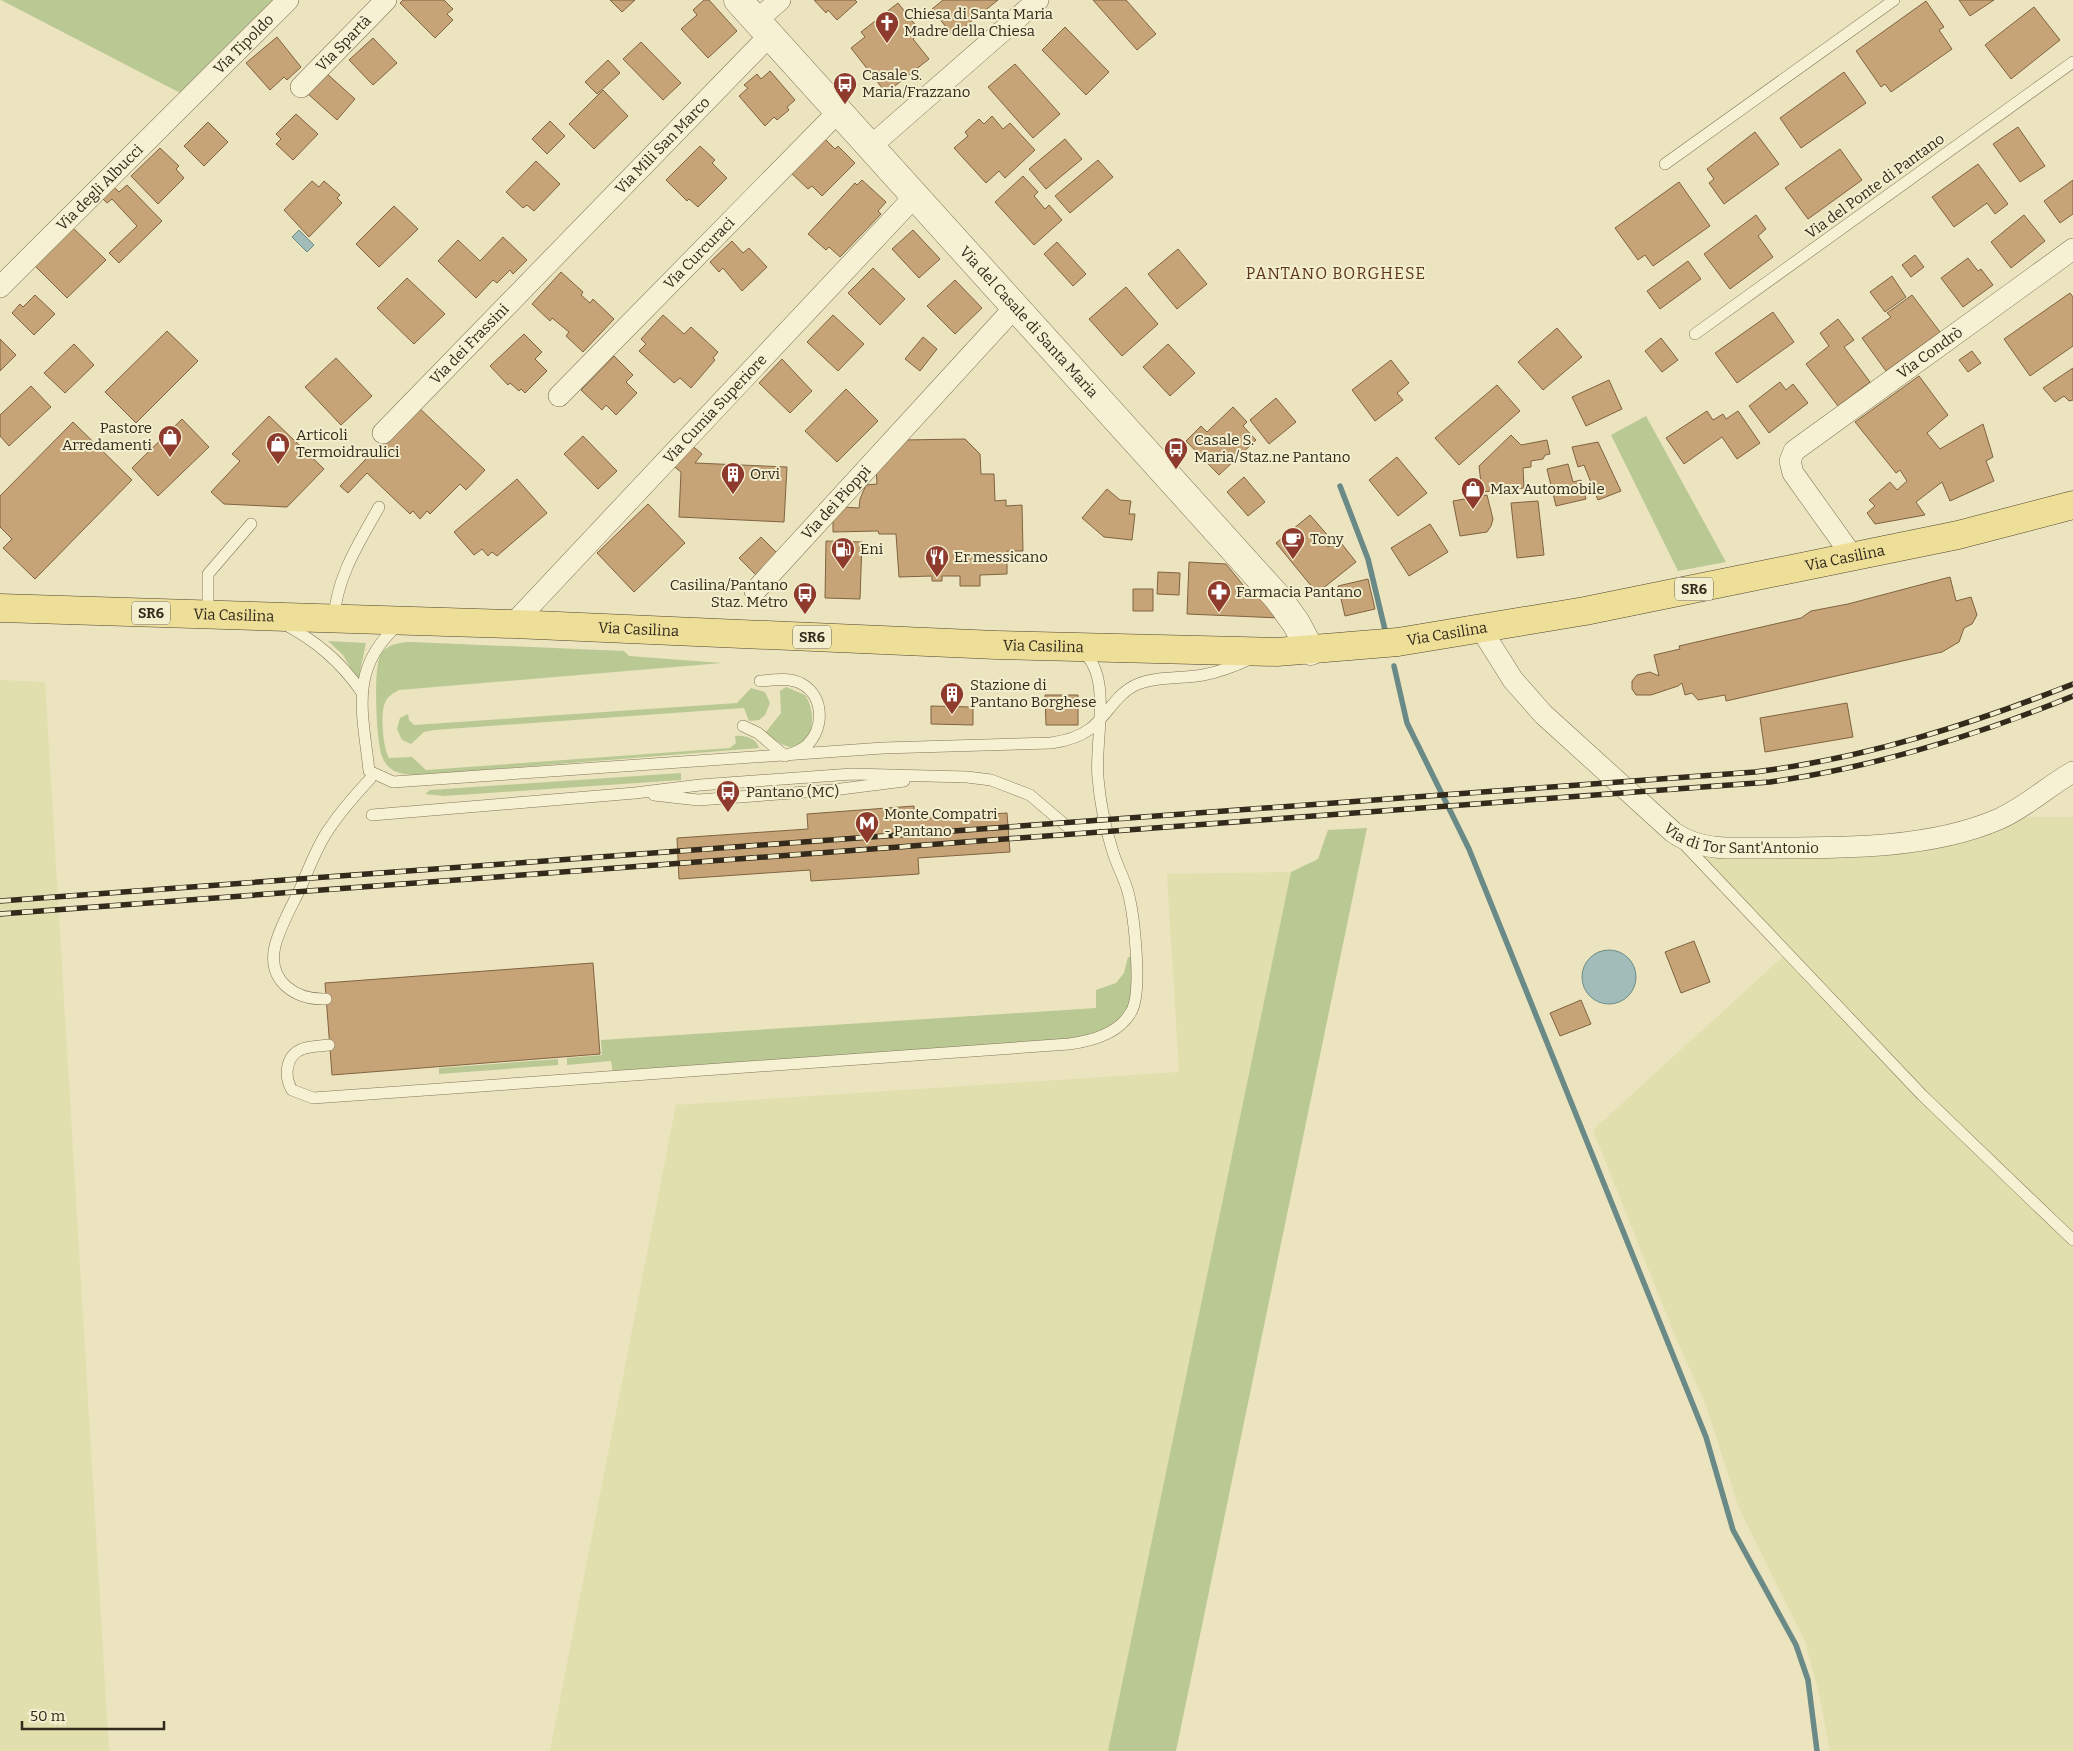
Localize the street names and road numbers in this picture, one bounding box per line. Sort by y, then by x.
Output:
street label: Via Tipoldo [210,10,278,78]
street label: Via Spartà [312,12,375,75]
street label: Via Mili San Marco [611,93,714,198]
street label: Via del Ponte di Pantano [1802,130,1948,242]
street label: Via degli Albucci [53,140,147,234]
street label: Via Curcuraci [660,213,739,293]
street label: Via del Casale di Santa Maria [956,243,1102,402]
street label: Via dei Frassini [426,300,513,388]
street label: Via Condrò [1894,323,1966,382]
street label: Via Cumia Superiore [659,351,770,467]
street label: Via dei Pioppi [798,461,875,543]
street label: Via Casilina [1803,541,1886,575]
road number: SR6 [1675,578,1713,600]
road number: SR6 [132,602,170,624]
street label: Via Casilina [193,605,275,626]
street label: Via Casilina [1406,618,1489,649]
street label: Via Casilina [598,619,680,640]
road number: SR6 [793,626,831,649]
street label: Via Casilina [1003,636,1084,656]
street label: Via di Tor Sant'Antonio [1660,819,1819,857]

